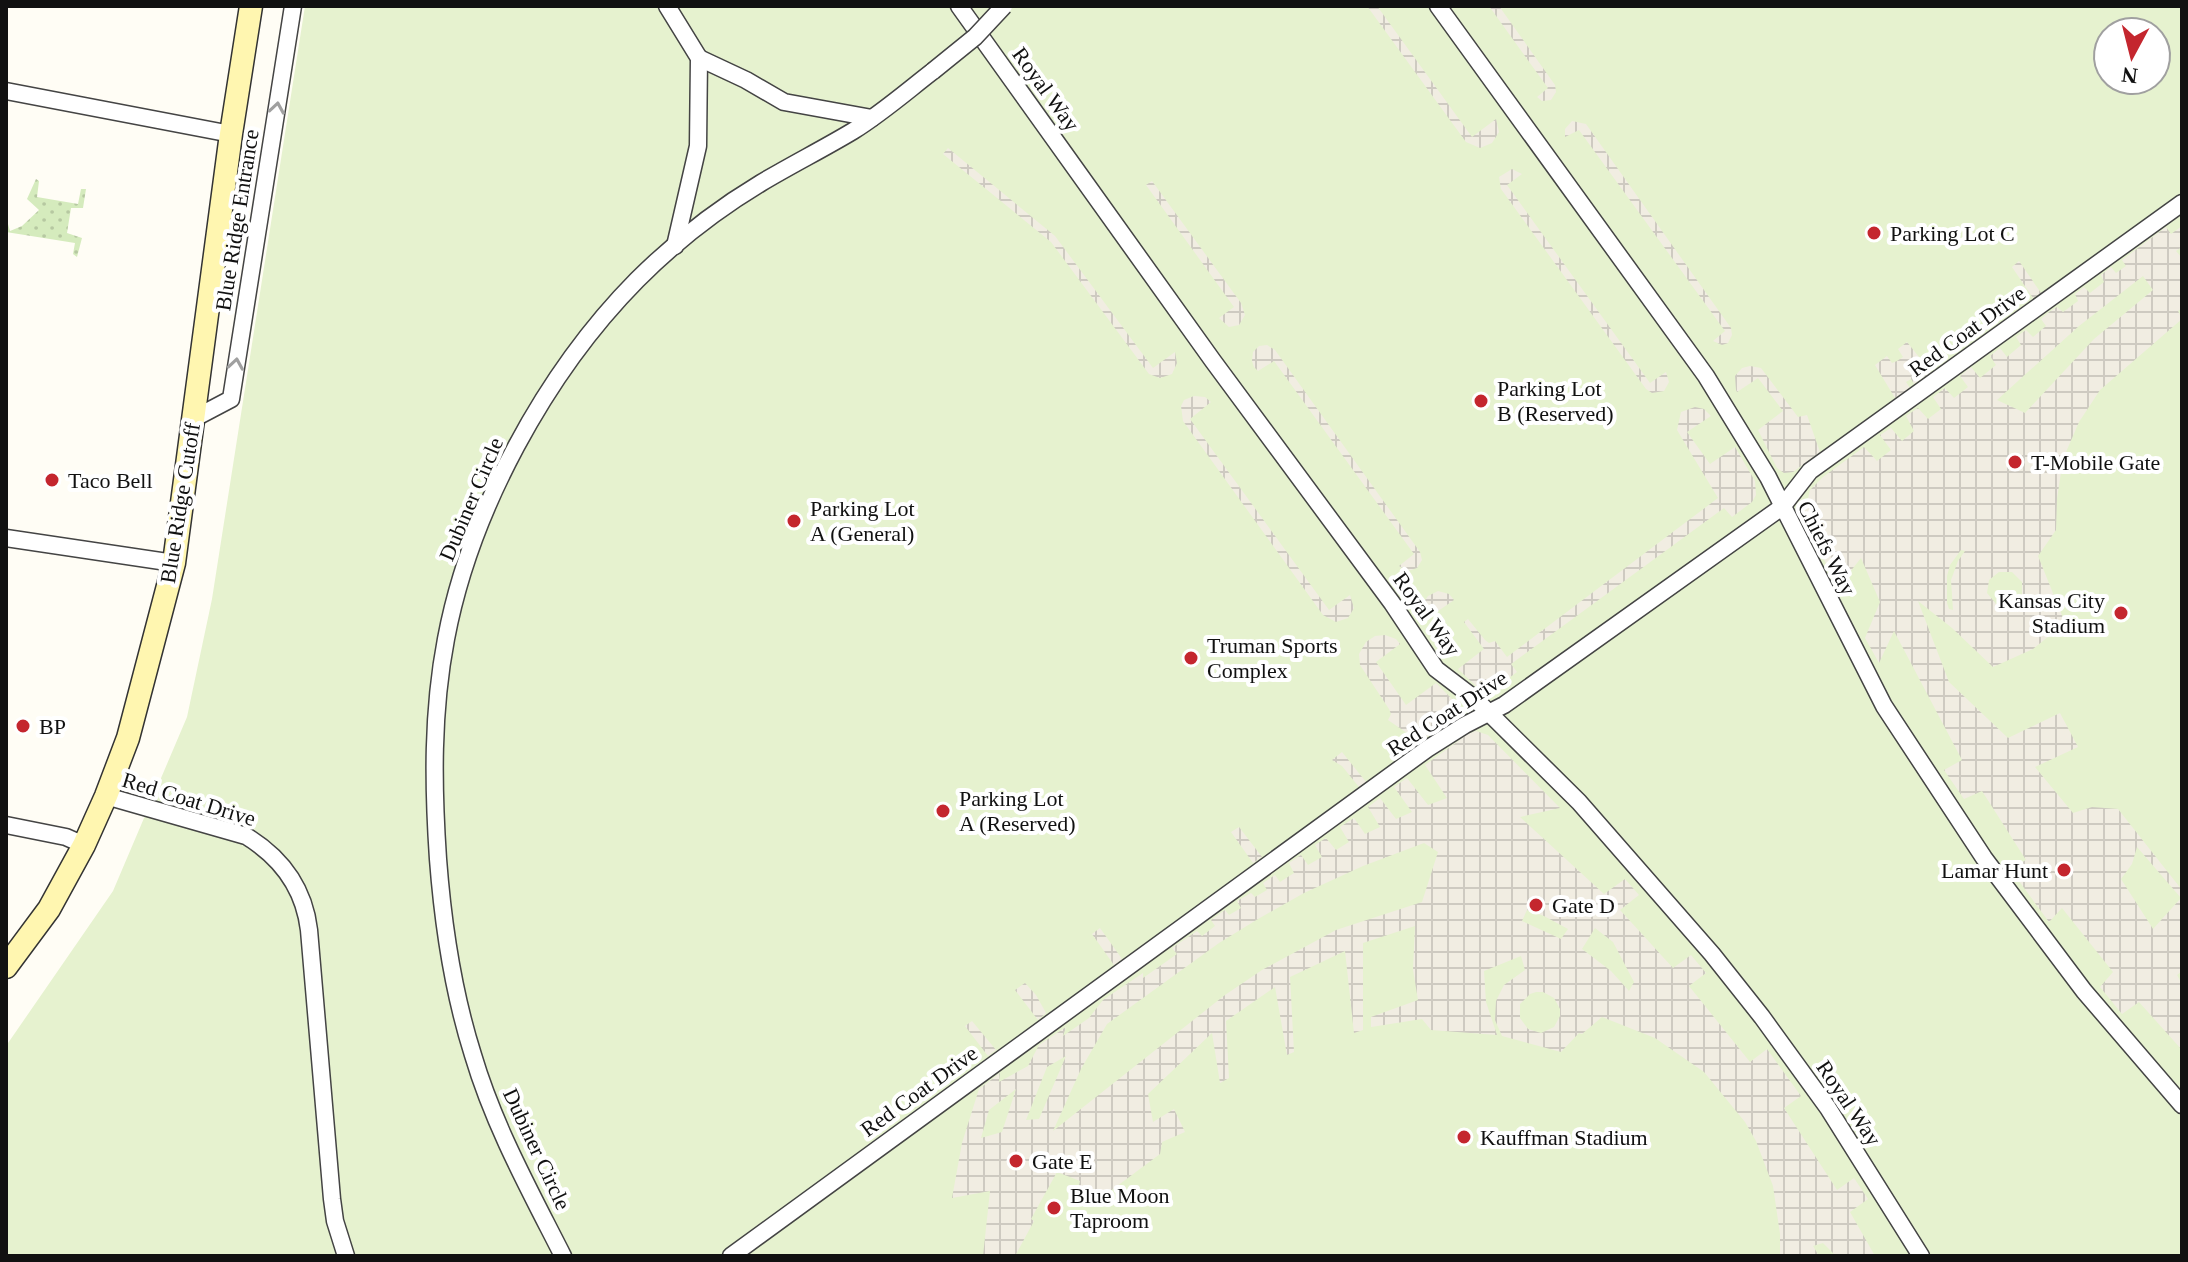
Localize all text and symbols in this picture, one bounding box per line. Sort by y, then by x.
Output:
north arrow [2092,16,2172,96]
street label: Royal Way [1007,42,1085,136]
text: N [2120,62,2139,89]
one-way arrow [268,101,285,114]
street label: Blue Ridge Entrance [210,128,264,312]
place label: Parking Lot C [1890,221,2015,246]
marker: Parking Lot C [1865,224,1883,242]
street label: Red Coat Drive [1904,280,2030,382]
one-way arrow [227,358,244,371]
place label: Parking Lot B (Reserved) [1497,376,1614,426]
marker: Parking Lot B (Reserved) [1472,392,1490,410]
street label: Blue Ridge Cutoff [155,420,205,585]
street label: Dubiner Circle [434,434,508,564]
place label: T-Mobile Gate [2031,450,2160,475]
marker: T-Mobile Gate [2006,453,2024,471]
place label: Taco Bell [68,468,153,493]
marker: Taco Bell [43,471,61,489]
place label: Parking Lot A (General) [810,496,915,546]
street label: Chiefs Way [1793,497,1861,599]
marker: Parking Lot A (General) [785,512,803,530]
street label: Royal Way [1388,567,1466,661]
place label: Kansas City Stadium [1998,588,2105,638]
marker: Kansas City Stadium [2112,604,2130,622]
place label: Truman Sports Complex [1207,633,1338,683]
marker: Truman Sports Complex [1182,649,1200,667]
street label: Red Coat Drive [1382,665,1512,761]
place label: BP [39,714,66,739]
marker: BP [14,717,32,735]
street label: Red Coat Drive [119,767,259,831]
place label: Parking Lot A (Reserved) [959,786,1076,836]
marker: Parking Lot A (Reserved) [934,802,952,820]
place label: Lamar Hunt [1941,858,2048,883]
marker: Lamar Hunt [2055,861,2073,879]
place label: Gate D [1552,893,1615,918]
marker: Gate D [1527,896,1545,914]
street label: Red Coat Drive [856,1040,982,1142]
street label: Royal Way [1811,1056,1887,1150]
street label: Dubiner Circle [498,1084,576,1214]
place label: Kauffman Stadium [1480,1125,1648,1150]
marker: Kauffman Stadium [1455,1128,1473,1146]
place label: Gate E [1032,1149,1092,1174]
marker: Gate E [1007,1152,1025,1170]
place label: Blue Moon Taproom [1070,1183,1170,1233]
marker: Blue Moon Taproom [1045,1199,1063,1217]

